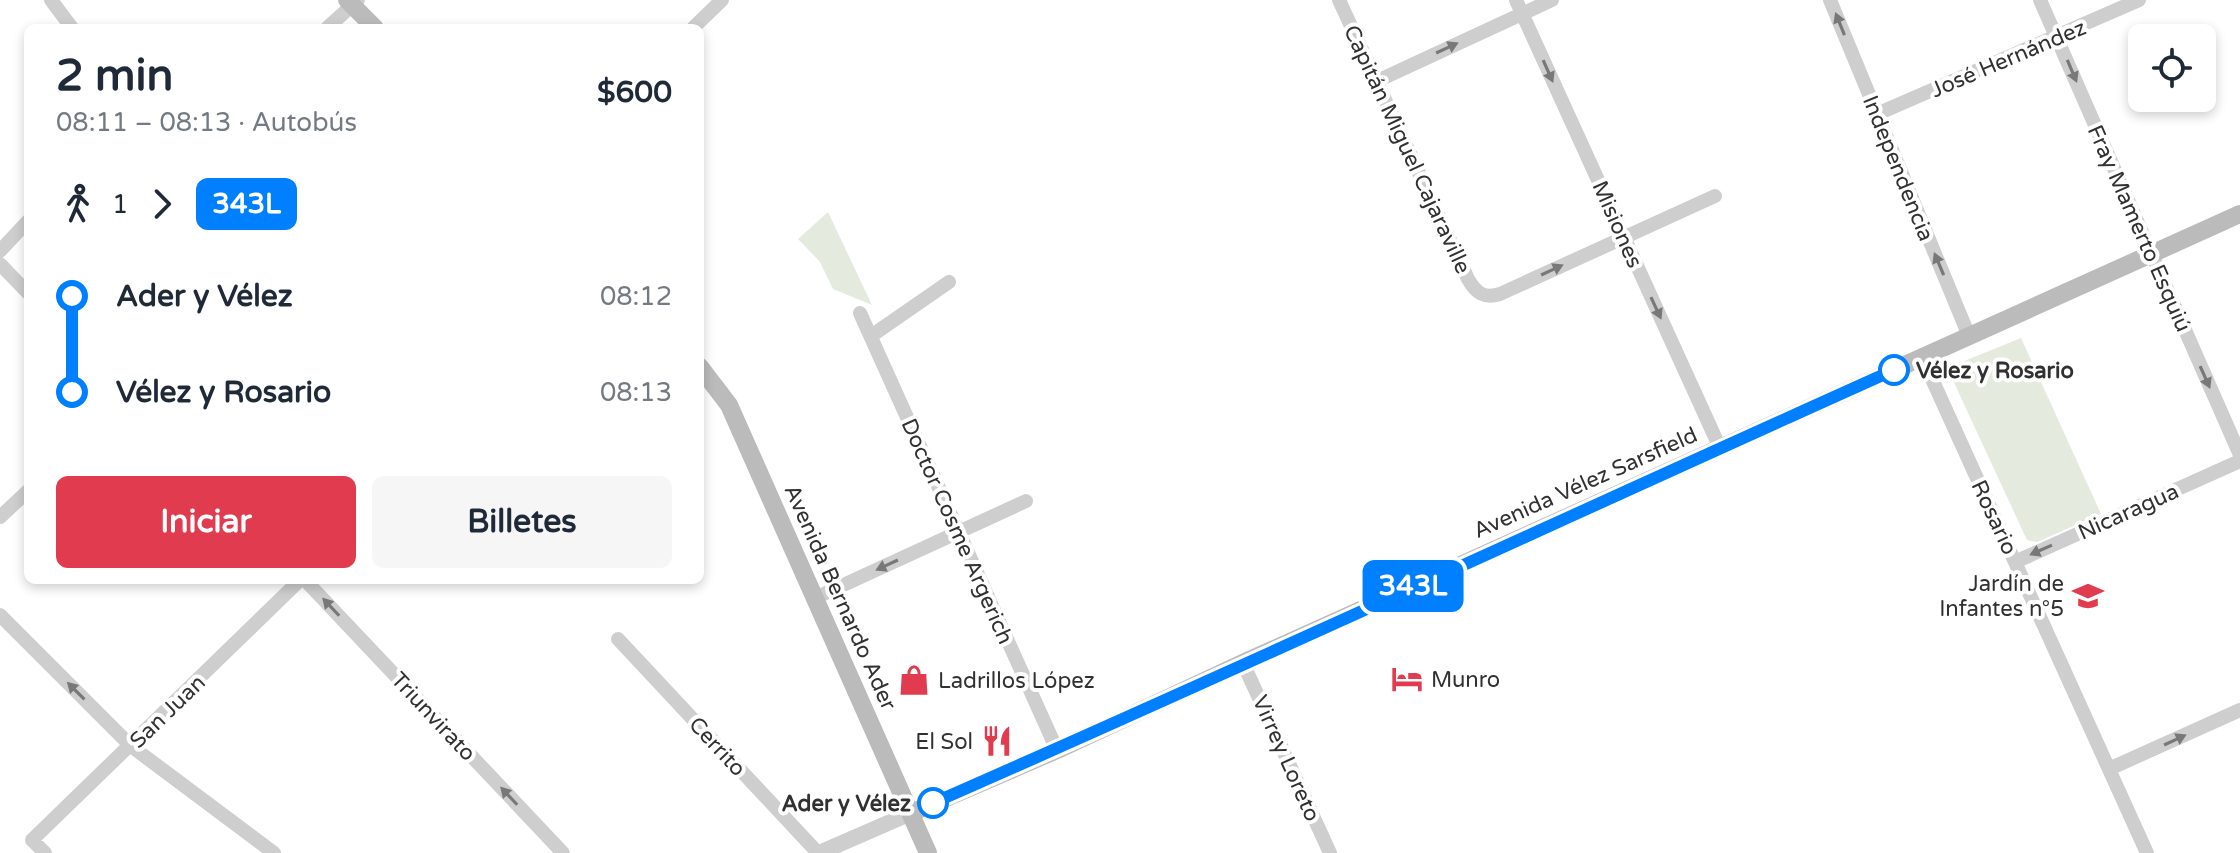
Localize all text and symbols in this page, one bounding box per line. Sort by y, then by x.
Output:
one-way arrow [1833,12,1846,36]
street label: José Hernández [1927,15,2090,103]
street label: Capitán Miguel Cajaraville [1338,21,1476,278]
map controls [2128,24,2216,112]
button: locate [2128,24,2216,112]
one-way arrow [1436,41,1459,55]
text: 2 min [56,50,173,103]
one-way arrow [1542,59,1555,83]
one-way arrow [2065,60,2078,83]
text: $600 [597,74,672,111]
street label: Independencia [1857,92,1939,245]
text: 08:11 – 08:13 · Autobús [56,107,357,138]
street label: Fray Mamerto Esquiú [2082,121,2196,336]
street label: Misiones [1586,177,1648,272]
icon: walk [56,182,100,226]
icon: forward [140,182,184,226]
text: 343L [212,187,281,221]
text: 1 [112,189,128,220]
one-way arrow [1932,252,1945,276]
one-way arrow [1541,263,1564,277]
text: Ader y Vélez [116,278,293,315]
text: 08:12 [600,281,672,312]
one-way arrow [1649,296,1663,320]
marker: Vélez y Rosario [1879,355,1909,385]
place label: Vélez y Rosario [1916,358,2074,384]
one-way arrow [2199,365,2212,389]
text: Vélez y Rosario [116,374,331,411]
text: 08:13 [600,377,672,408]
street label: Doctor Cosme Argerich [896,415,1019,648]
street label: Avenida Vélez Sarsfield [1469,422,1701,544]
button: Iniciar [56,476,356,568]
button: Billetes [372,476,672,568]
street label: Rosario [1966,476,2023,559]
street label: Nicaragua [2074,478,2183,546]
street label: Avenida Bernardo Ader [779,481,902,715]
one-way arrow [2029,544,2053,557]
one-way arrow [875,558,898,572]
line badge: 343L [1357,560,1469,612]
text: 343L [1379,569,1447,603]
place label: Jardín de Infantes n°5 [1939,571,2064,622]
school or university icon: Jardín de Infantes n°5 [2071,579,2105,613]
one-way arrow [322,598,340,617]
hotel icon: Munro [1390,662,1424,696]
shop icon: Ladrillos López [897,663,931,697]
street label: Triunvirato [386,667,481,766]
place label: Munro [1431,667,1500,693]
place label: Ladrillos López [938,668,1095,694]
street label: San Juan [125,670,211,754]
one-way arrow [67,682,86,700]
street label: Virrey Loreto [1247,691,1325,825]
street label: Cerrito [683,712,751,782]
restaurant icon: El Sol [980,724,1014,758]
place label: El Sol [915,729,973,755]
one-way arrow [2163,733,2186,746]
one-way arrow [501,787,519,806]
marker: Ader y Vélez [918,788,948,818]
place label: Ader y Vélez [781,791,911,817]

